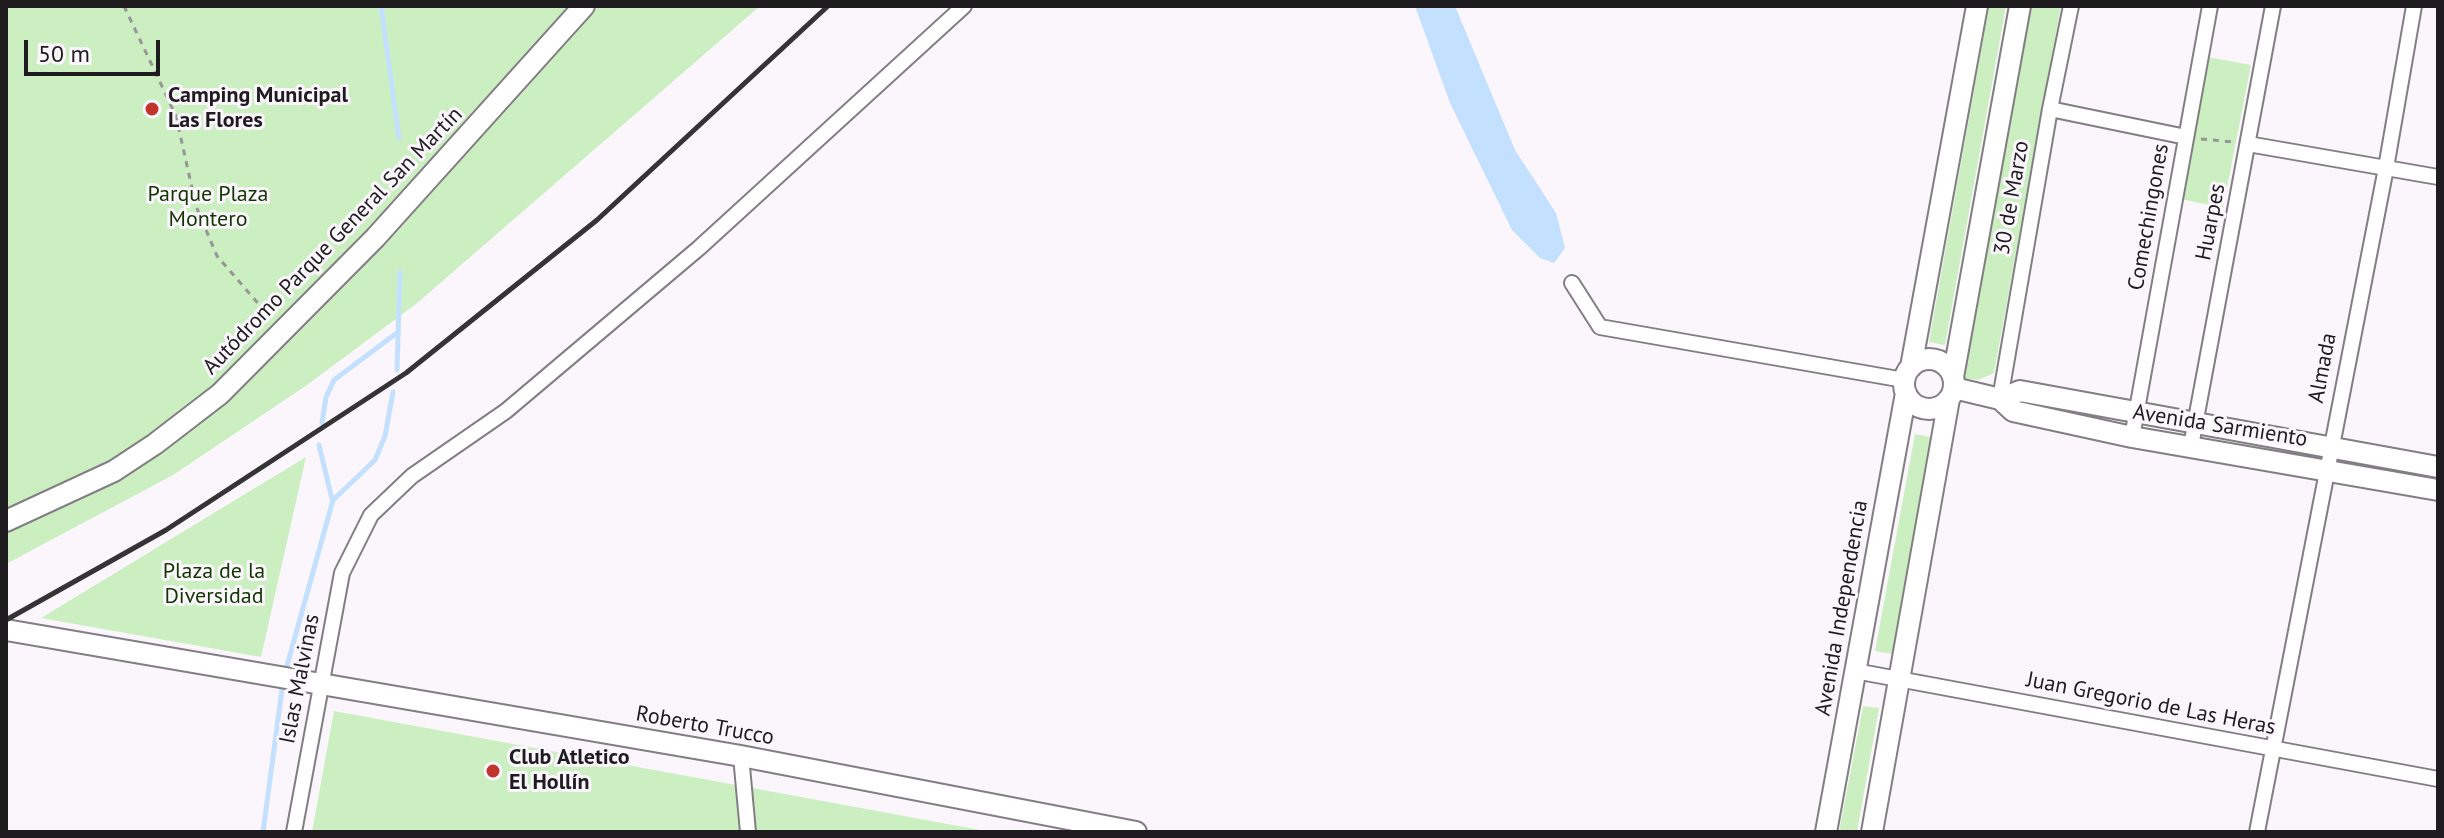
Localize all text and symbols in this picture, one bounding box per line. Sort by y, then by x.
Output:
scale bar [28,24,164,74]
text: 50 m [38,38,90,69]
place label: Camping Municipal Las Flores [168,83,348,134]
marker: Camping Municipal Las Flores [143,100,161,118]
street label: Autódromo Parque General San Martín [198,102,468,380]
street label: 30 de Marzo [1989,139,2035,257]
street label: Comechingones [2123,142,2175,292]
park label: Parque Plaza Montero [147,182,269,234]
street label: Huarpes [2191,182,2231,262]
street label: Almada [2303,331,2343,405]
street label: Avenida Sarmiento [2131,399,2309,453]
street label: Avenida Independencia [1810,498,1874,718]
park label: Plaza de la Diversidad [163,559,265,610]
street label: Islas Malvinas [274,612,326,746]
street label: Juan Gregorio de Las Heras [2024,667,2278,741]
street label: Roberto Trucco [634,701,776,751]
place label: Club Atletico El Hollín [509,745,630,796]
marker: Club Atletico El Hollín [484,762,502,780]

